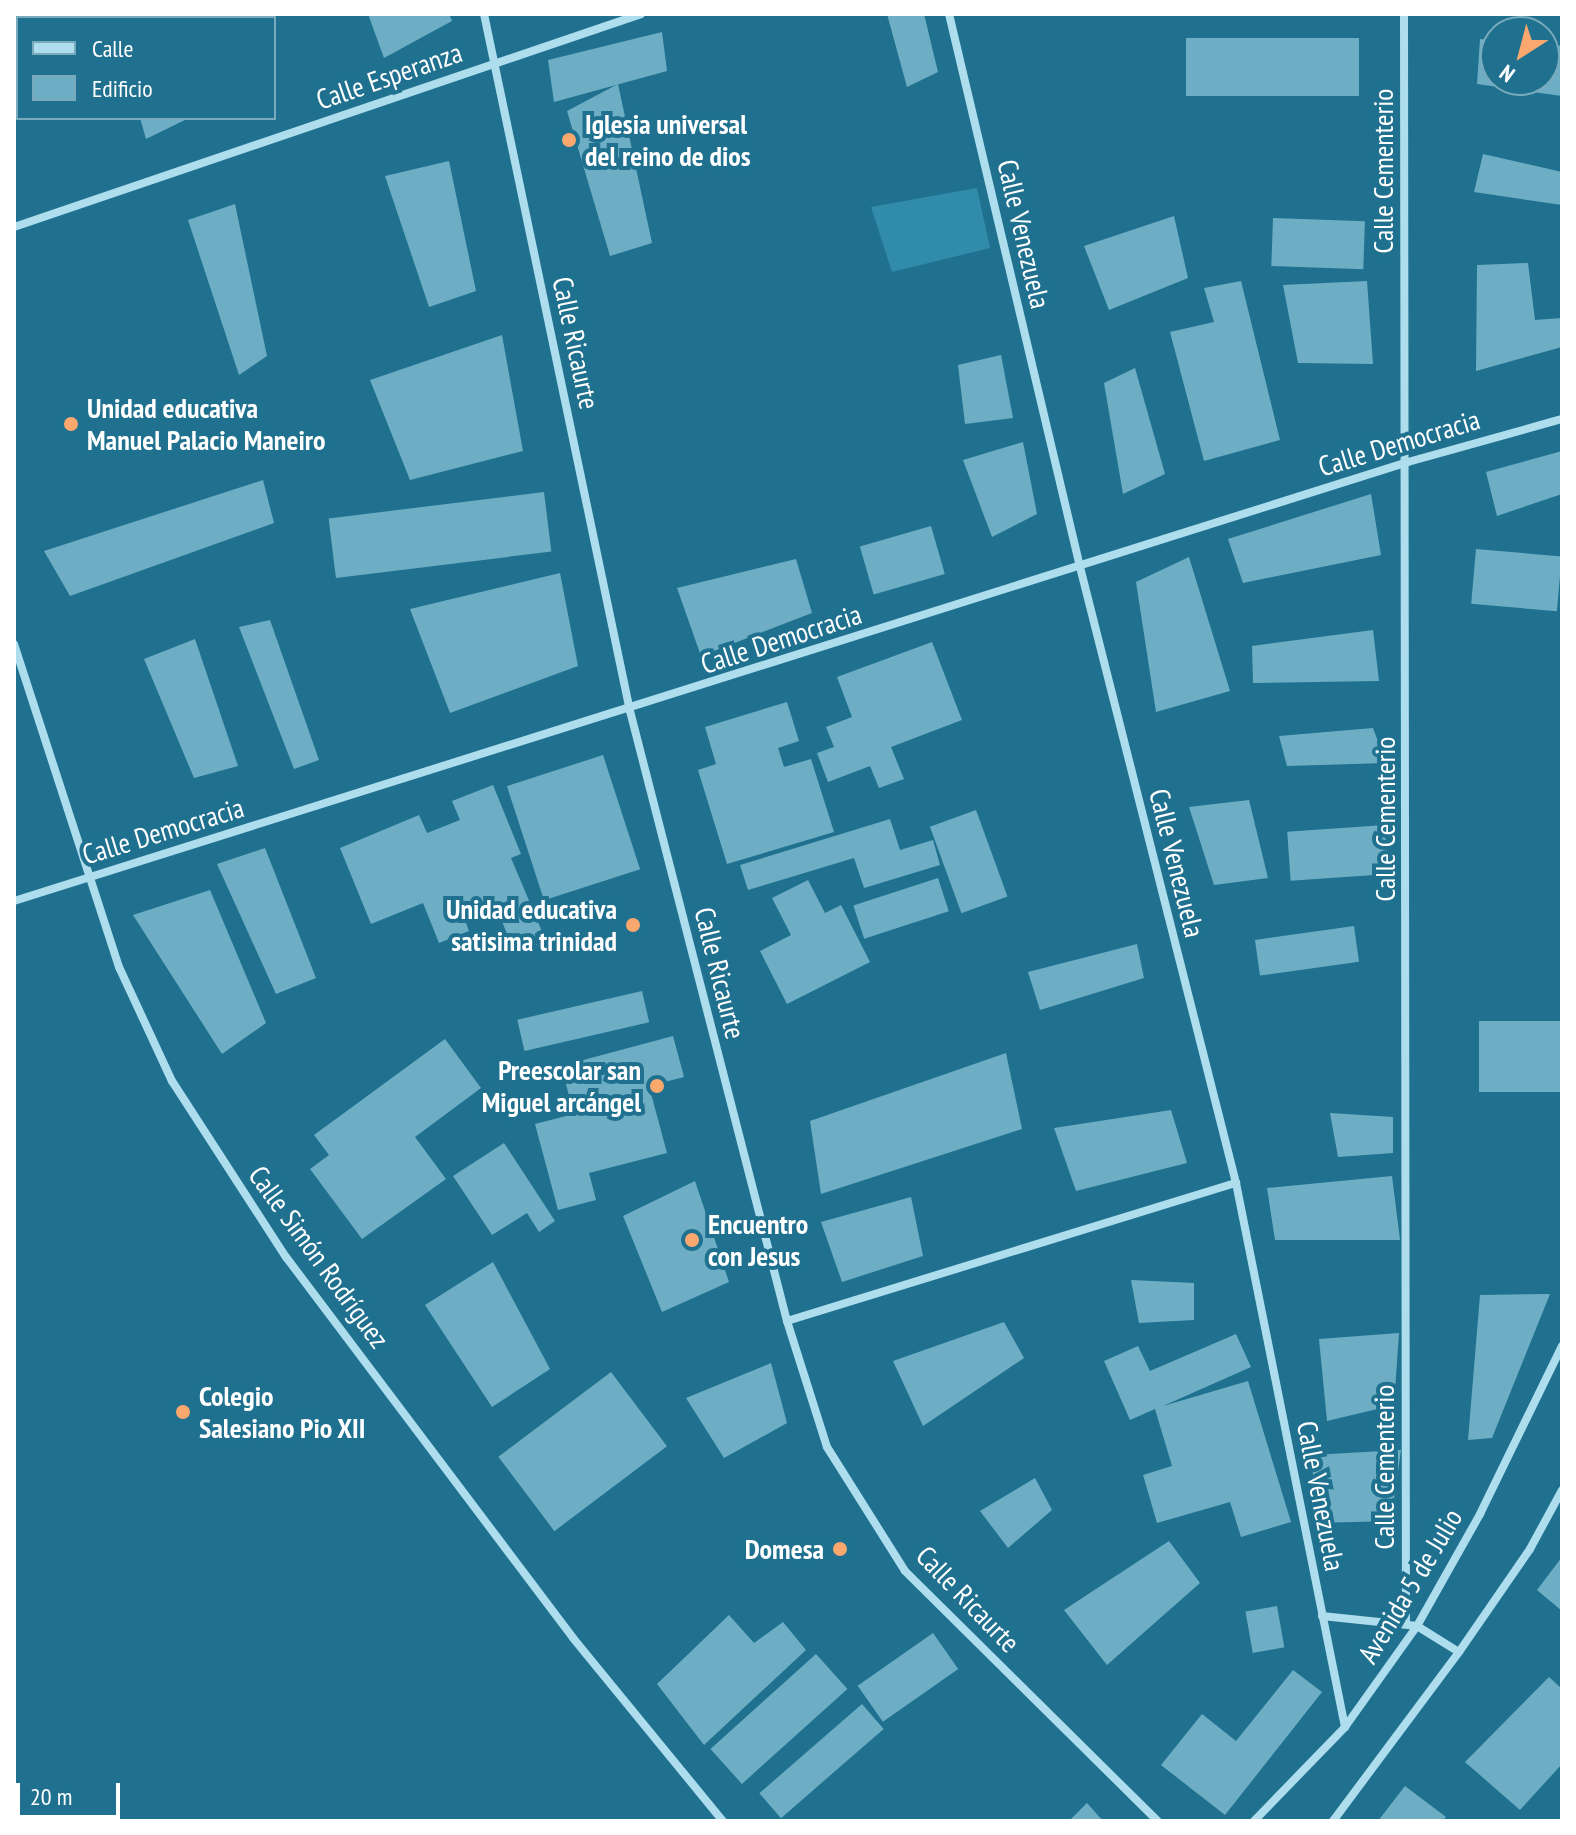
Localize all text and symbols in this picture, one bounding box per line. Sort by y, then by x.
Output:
legend [16,16,276,120]
north arrow [1480,16,1560,96]
text: Calle [92,33,133,64]
street label: Calle Esperanza [312,35,466,117]
text: N [1494,59,1520,89]
text: Edificio [92,73,153,104]
street label: Calle Cementerio [1366,89,1400,253]
place label: Iglesia universal del reino de dios [585,107,750,173]
marker: Iglesia universal del reino de dios [560,131,578,149]
street label: Calle Venezuela [990,156,1058,312]
street label: Calle Ricaurte [546,274,606,412]
place label: Unidad educativa Manuel Palacio Maneiro [87,391,325,457]
street label: Calle Democracia [1314,403,1484,483]
marker: Unidad educativa Manuel Palacio Maneiro [62,415,80,433]
street label: Calle Democracia [696,597,866,681]
street label: Calle Cementerio [1368,737,1402,901]
street label: Calle Venezuela [1142,785,1212,941]
street label: Calle Democracia [78,791,248,871]
place label: Unidad educativa satisima trinidad [446,892,617,958]
street label: Calle Ricaurte [687,904,753,1042]
marker: Unidad educativa satisima trinidad [624,916,642,934]
place label: Preescolar san Miguel arcángel [482,1053,641,1119]
marker: Preescolar san Miguel arcángel [648,1077,666,1095]
street label: Calle Simón Rodríguez [242,1159,396,1355]
place label: Encuentro con Jesus [708,1207,808,1273]
marker: Encuentro con Jesus [683,1231,701,1249]
place label: Colegio Salesiano Pio XII [199,1379,366,1445]
street label: Calle Cementerio [1367,1385,1401,1549]
marker: Colegio Salesiano Pio XII [174,1403,192,1421]
street label: Calle Venezuela [1290,1418,1352,1574]
street label: Avenida 5 de Julio [1351,1503,1469,1669]
place label: Domesa [745,1532,824,1566]
street label: Calle Ricaurte [909,1539,1027,1659]
marker: Domesa [831,1540,849,1558]
scale bar [20,1767,124,1817]
text: 20 m [30,1781,72,1812]

